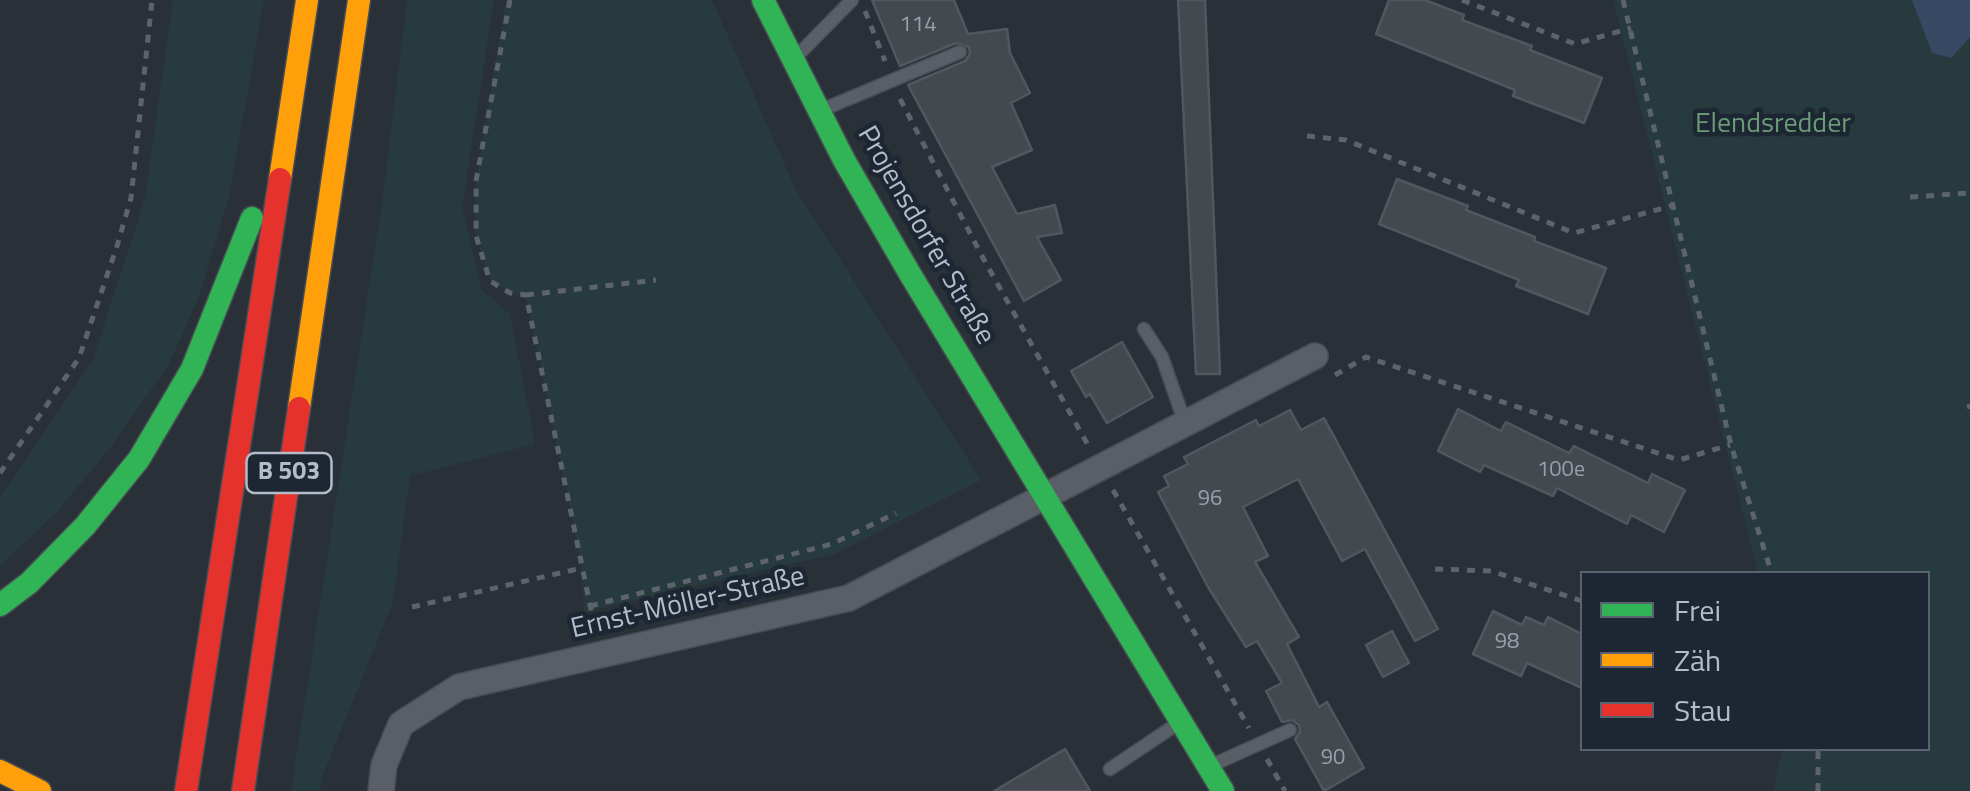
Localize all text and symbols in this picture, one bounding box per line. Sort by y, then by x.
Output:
house number: 114 [900,13,936,39]
park label: Elendsredder [1695,108,1851,142]
street label: Projensdorfer Straße [849,121,1001,351]
road number: B 503 [246,453,332,493]
house number: 100e [1537,458,1585,484]
house number: 96 [1198,487,1222,513]
street label: Ernst-Möller-Straße [568,561,808,647]
legend [1580,571,1930,751]
text: Frei [1674,587,1721,633]
house number: 98 [1495,630,1519,656]
text: Zäh [1674,637,1721,683]
text: Stau [1674,687,1731,733]
house number: 90 [1321,746,1345,772]

